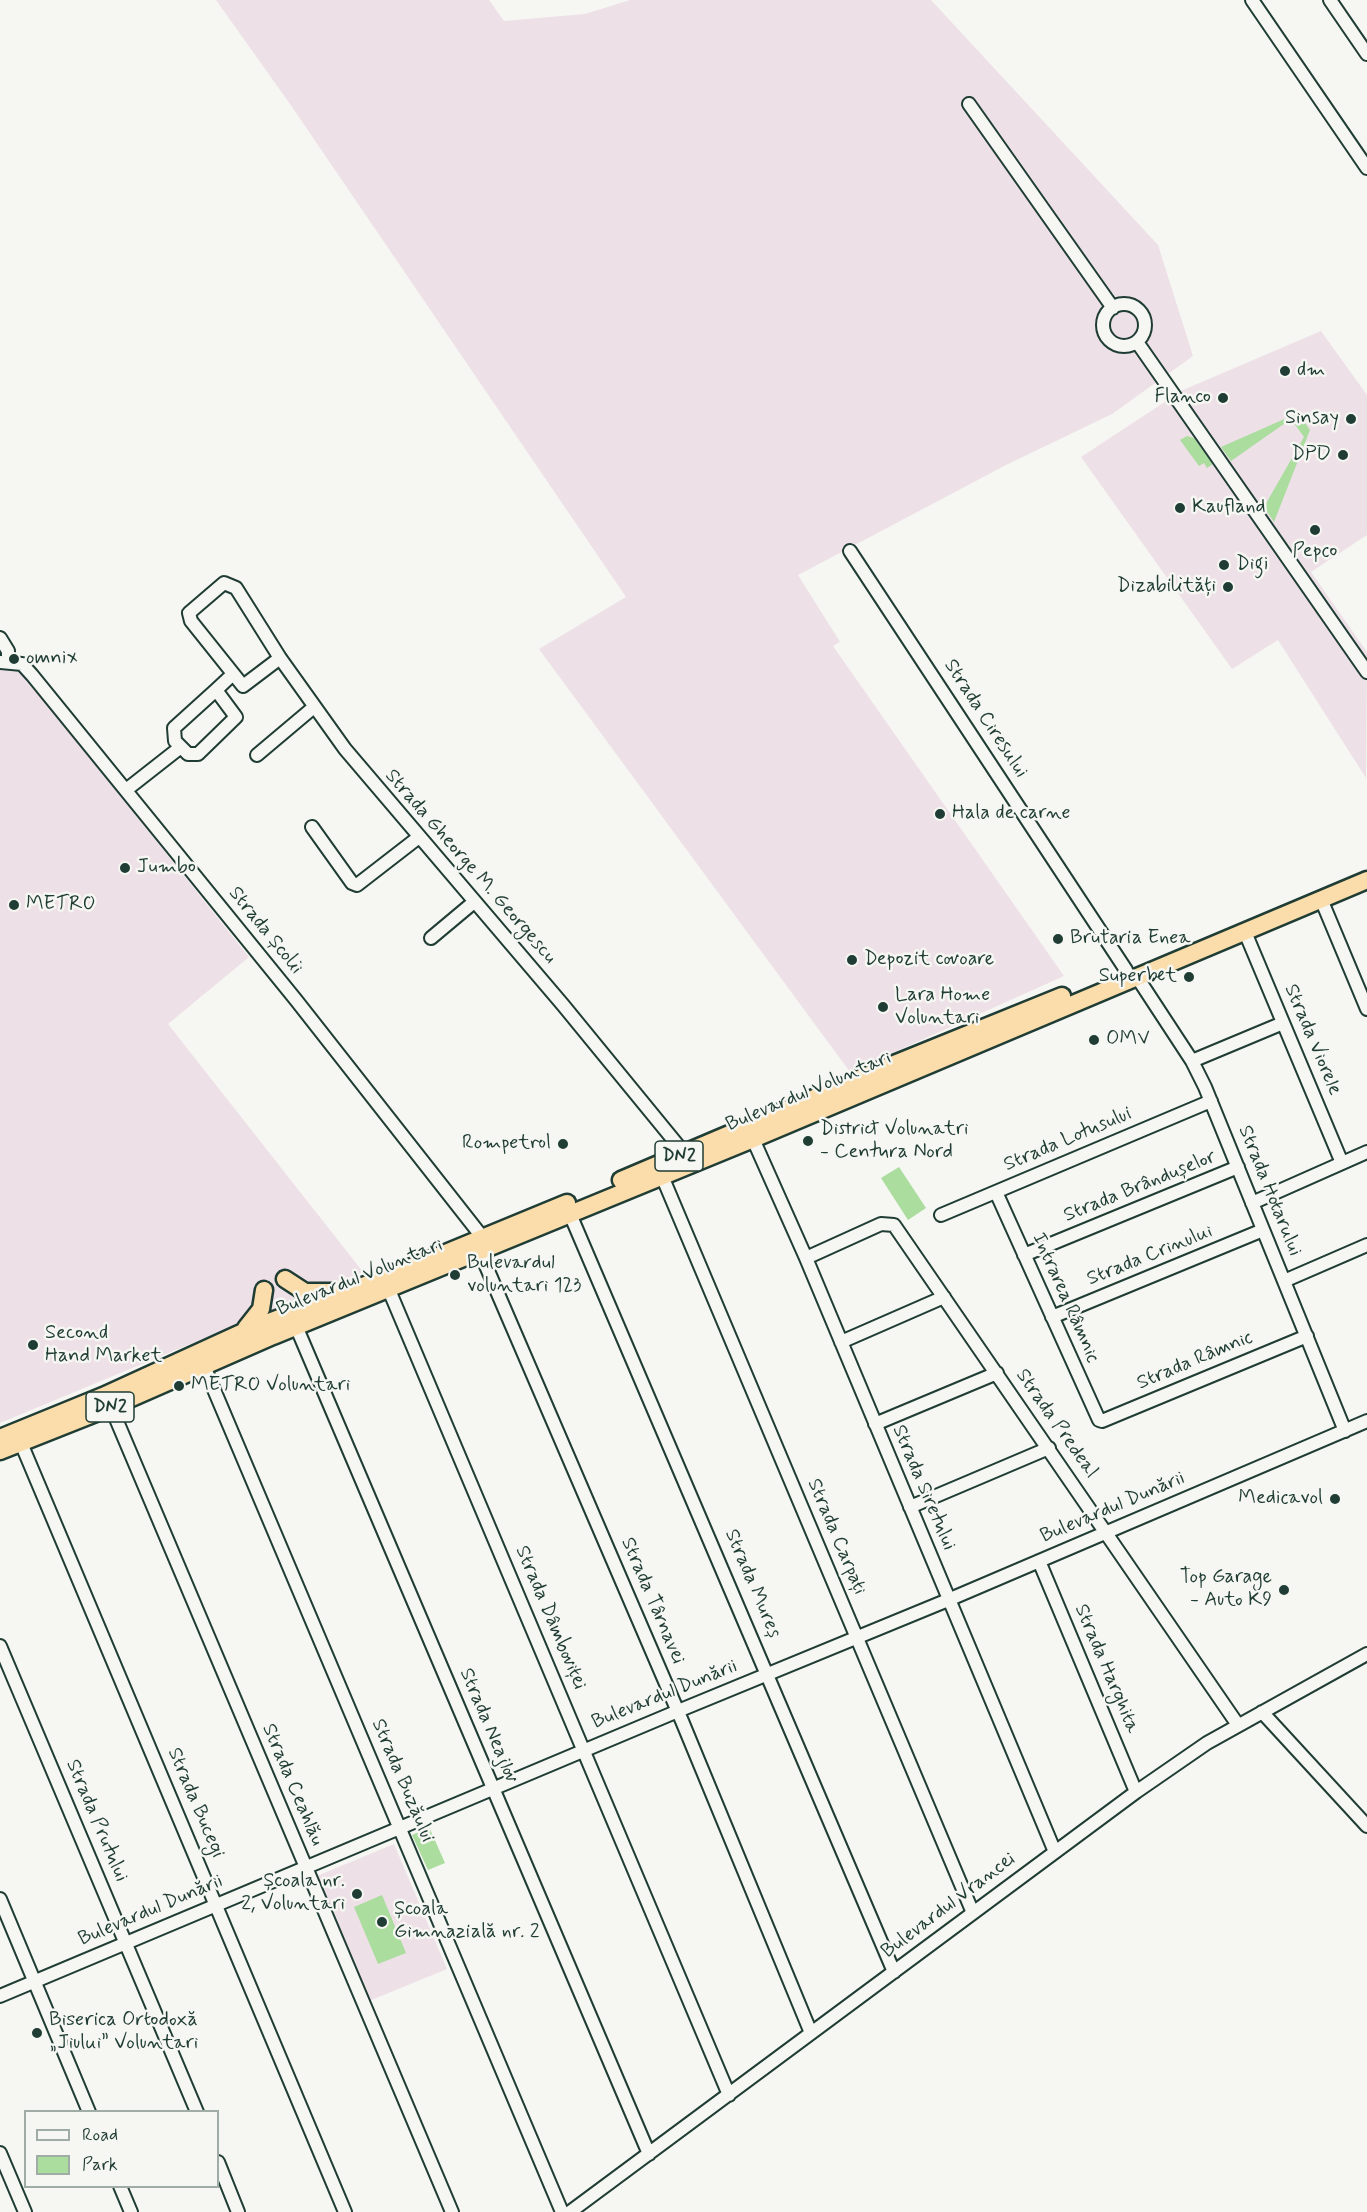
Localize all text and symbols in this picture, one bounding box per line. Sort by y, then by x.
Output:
place label: dm [1297,359,1325,383]
marker: dm [1278,364,1292,378]
place label: Flanco [1154,386,1211,410]
marker: Flanco [1216,391,1230,405]
place label: Sinsay [1285,407,1339,431]
marker: Sinsay [1344,412,1358,426]
place label: DPD [1291,443,1331,467]
marker: DPD [1336,448,1350,462]
place label: Kaufland [1192,496,1266,520]
marker: Kaufland [1173,501,1187,515]
marker: Pepco [1308,523,1322,537]
place label: Pepco [1293,540,1337,564]
place label: Digi [1236,553,1268,577]
marker: Digi [1217,558,1231,572]
place label: Dizabilități [1117,575,1216,599]
marker: Dizabilități [1221,580,1235,594]
place label: omnix [26,647,77,671]
marker: omnix [7,652,21,666]
street label: Strada Ciresului [938,655,1032,783]
street label: Strada Gheorge M. Georgescu [379,765,561,969]
place label: Hala de carne [952,802,1071,826]
marker: Hala de carne [933,807,947,821]
place label: Jumbo [137,856,196,880]
marker: Jumbo [118,861,132,875]
street label: Strada Școlii [222,882,308,980]
place label: METRO [26,893,96,917]
marker: METRO [7,898,21,912]
place label: Brutaria Enea [1070,927,1190,951]
marker: Brutaria Enea [1051,932,1065,946]
place label: Depozit covoare [864,948,994,972]
marker: Depozit covoare [845,953,859,967]
place label: Superbet [1099,965,1177,989]
marker: Superbet [1182,970,1196,984]
street label: Strada Viorele [1278,981,1346,1099]
place label: Lara Home Voluntari [895,984,990,1031]
marker: Lara Home Voluntari [876,1000,890,1014]
place label: OMV [1106,1028,1150,1052]
marker: OMV [1087,1033,1101,1047]
street label: Bulevardul Voluntari [723,1046,895,1138]
street label: Strada Lotusului [1000,1102,1136,1178]
place label: District Volunatri - Centura Nord [820,1118,969,1165]
street label: Strada Hotarului [1232,1122,1306,1260]
place label: Rompetrol [462,1132,551,1156]
marker: District Volunatri - Centura Nord [801,1134,815,1148]
marker: Rompetrol [556,1137,570,1151]
road number: DN2 [655,1141,703,1171]
street label: Strada Brândușelor [1060,1146,1220,1228]
street label: Strada Crinului [1084,1220,1216,1292]
street label: Intrarea Râmnic [1026,1229,1104,1367]
street label: Bulevardul Voluntari [273,1234,447,1322]
place label: Bulevardul voluntari 123 [467,1252,581,1299]
marker: Bulevardul voluntari 123 [448,1268,462,1282]
place label: Second Hand Market [45,1322,162,1369]
street label: Strada Râmnic [1134,1326,1256,1396]
marker: Second Hand Market [26,1338,40,1352]
street label: Strada Predeal [1010,1365,1102,1483]
place label: METRO Voluntari [191,1374,350,1398]
marker: METRO Voluntari [172,1379,186,1393]
road number: DN2 [86,1392,134,1422]
street label: Strada Siretului [886,1422,960,1554]
street label: Bulevardul Dunării [1037,1467,1189,1549]
street label: Strada Carpați [801,1476,871,1598]
place label: Medicavol [1238,1487,1323,1511]
marker: Medicavol [1328,1492,1342,1506]
street label: Strada Mureș [718,1526,786,1642]
street label: Strada Târnavei [615,1534,689,1668]
street label: Strada Dâmboviței [509,1542,591,1694]
place label: Top Garage - Auto K9 [1180,1566,1272,1613]
marker: Top Garage - Auto K9 [1277,1583,1291,1597]
street label: Strada Harghita [1068,1601,1144,1737]
street label: Bulevardul Dunării [589,1655,741,1735]
street label: Strada Neajlov [453,1665,523,1787]
street label: Strada Buzăului [365,1716,439,1846]
street label: Strada Ceahlău [256,1720,328,1850]
street label: Strada Bucegi [161,1744,229,1862]
street label: Strada Prutului [59,1756,133,1886]
street label: Bulevardul Vrancei [877,1848,1021,1964]
street label: Bulevardul Dunării [75,1870,227,1952]
place label: Școala nr. 2, Voluntari [241,1870,345,1917]
marker: Școala nr. 2, Voluntari [350,1887,364,1901]
place label: Școala Gimnazială nr. 2 [394,1898,540,1945]
marker: Școala Gimnazială nr. 2 [375,1915,389,1929]
place label: Biserica Ortodoxă „Jiului” Voluntari [49,2009,198,2056]
marker: Biserica Ortodoxă „Jiului” Voluntari [30,2026,44,2040]
legend [24,2110,219,2188]
text: Road [82,2123,118,2147]
text: Park [82,2153,118,2177]

